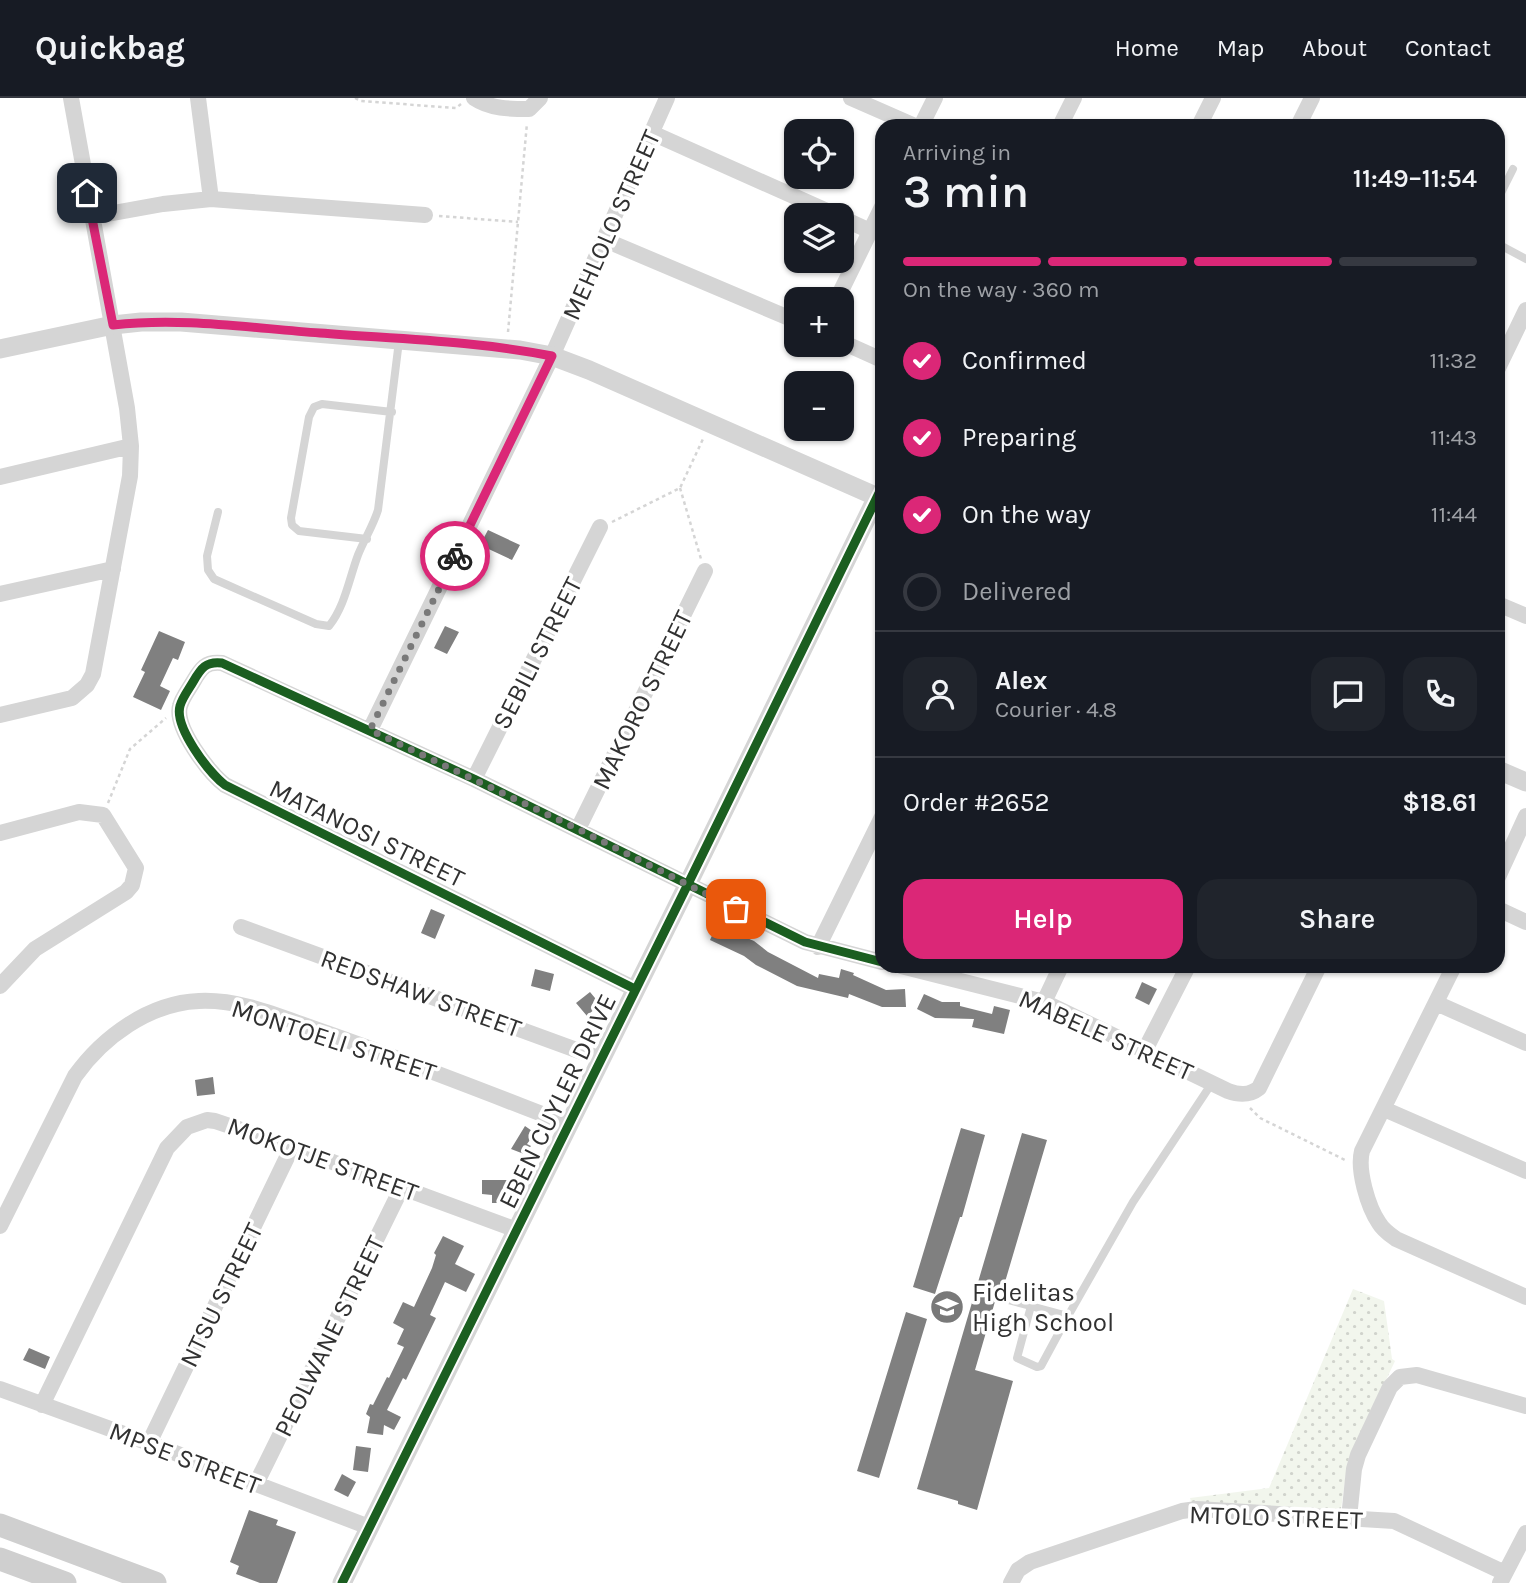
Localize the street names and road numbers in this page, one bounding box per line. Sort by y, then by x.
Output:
street label: MEHLOLO STREET [556,125,667,325]
street label: SEBILI STREET [486,572,589,734]
street label: MAKORO STREET [586,606,699,795]
street label: MATANOSI STREET [264,773,469,894]
street label: REDSHAW STREET [316,943,525,1044]
street label: MABELE STREET [1014,983,1198,1088]
street label: EBEN CUYLER DRIVE [492,989,623,1214]
street label: MONTOELI STREET [228,993,440,1088]
street label: MOKOTJE STREET [223,1111,422,1208]
street label: NTSU STREET [173,1218,270,1372]
street label: PEOLWANE STREET [267,1231,392,1442]
street label: MPSE STREET [105,1415,265,1502]
street label: MTOLO STREET [1189,1499,1363,1536]

